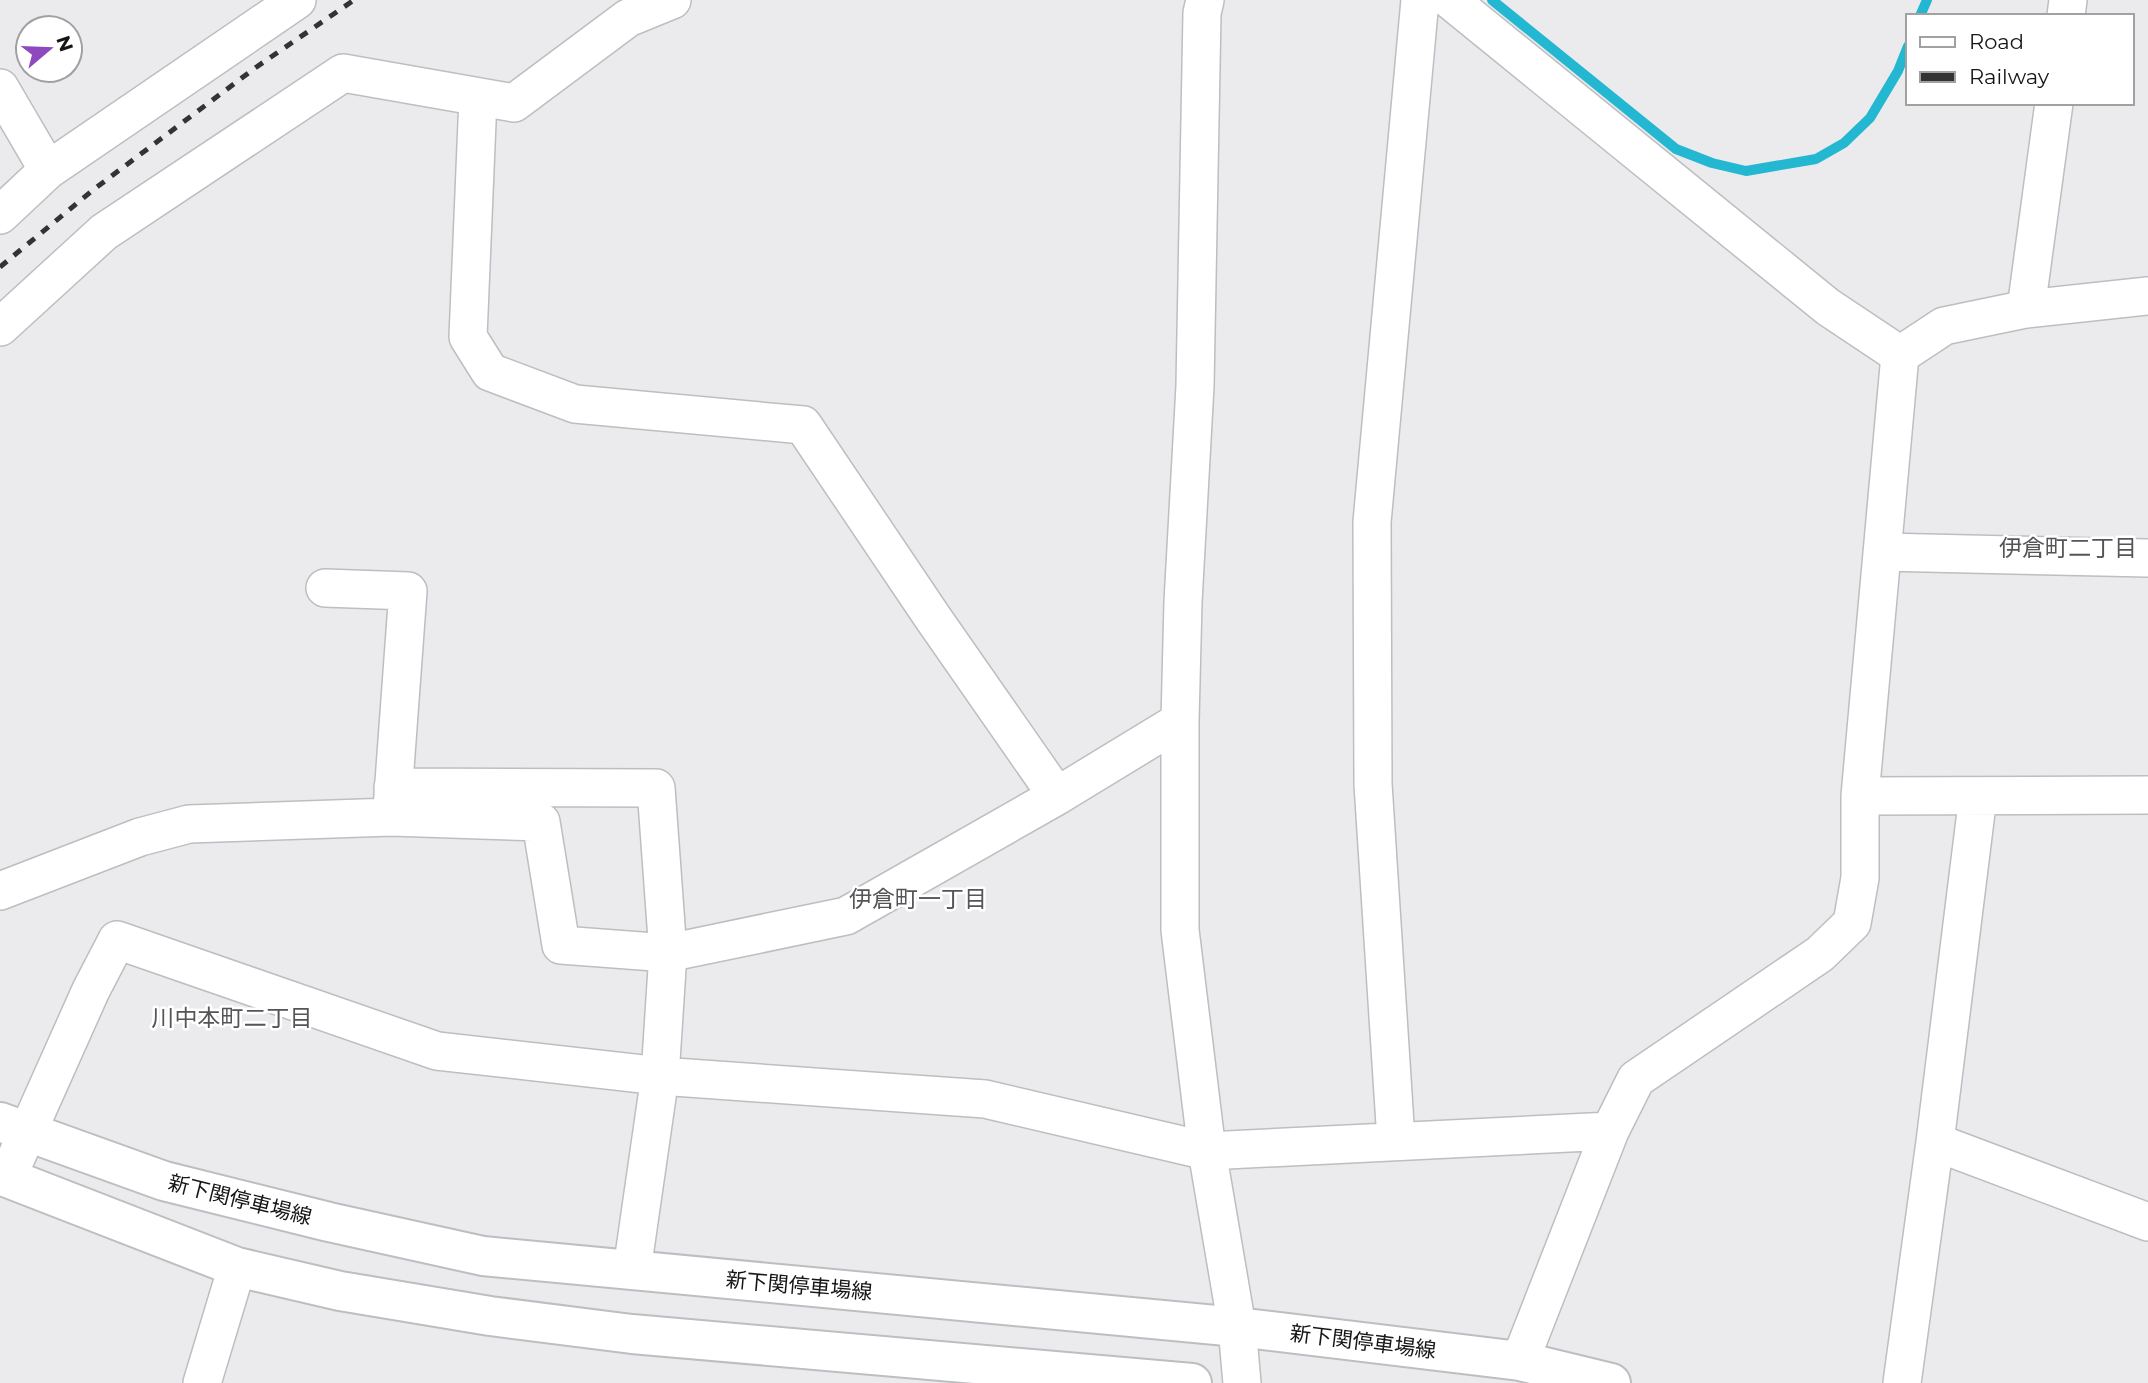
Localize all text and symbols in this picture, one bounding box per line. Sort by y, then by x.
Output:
north arrow [14,14,84,84]
legend [1906,14,2134,105]
text: Road [1969,29,2024,54]
text: N [51,33,78,55]
text: Railway [1969,64,2050,89]
district label: 伊倉町二丁目 [1999,534,2137,562]
district label: 伊倉町一丁目 [849,885,987,913]
district label: 川中本町二丁目 [152,1004,313,1032]
street label: 新下関停車場線 [166,1170,314,1229]
street label: 新下関停車場線 [725,1267,873,1304]
street label: 新下関停車場線 [1289,1320,1438,1363]

